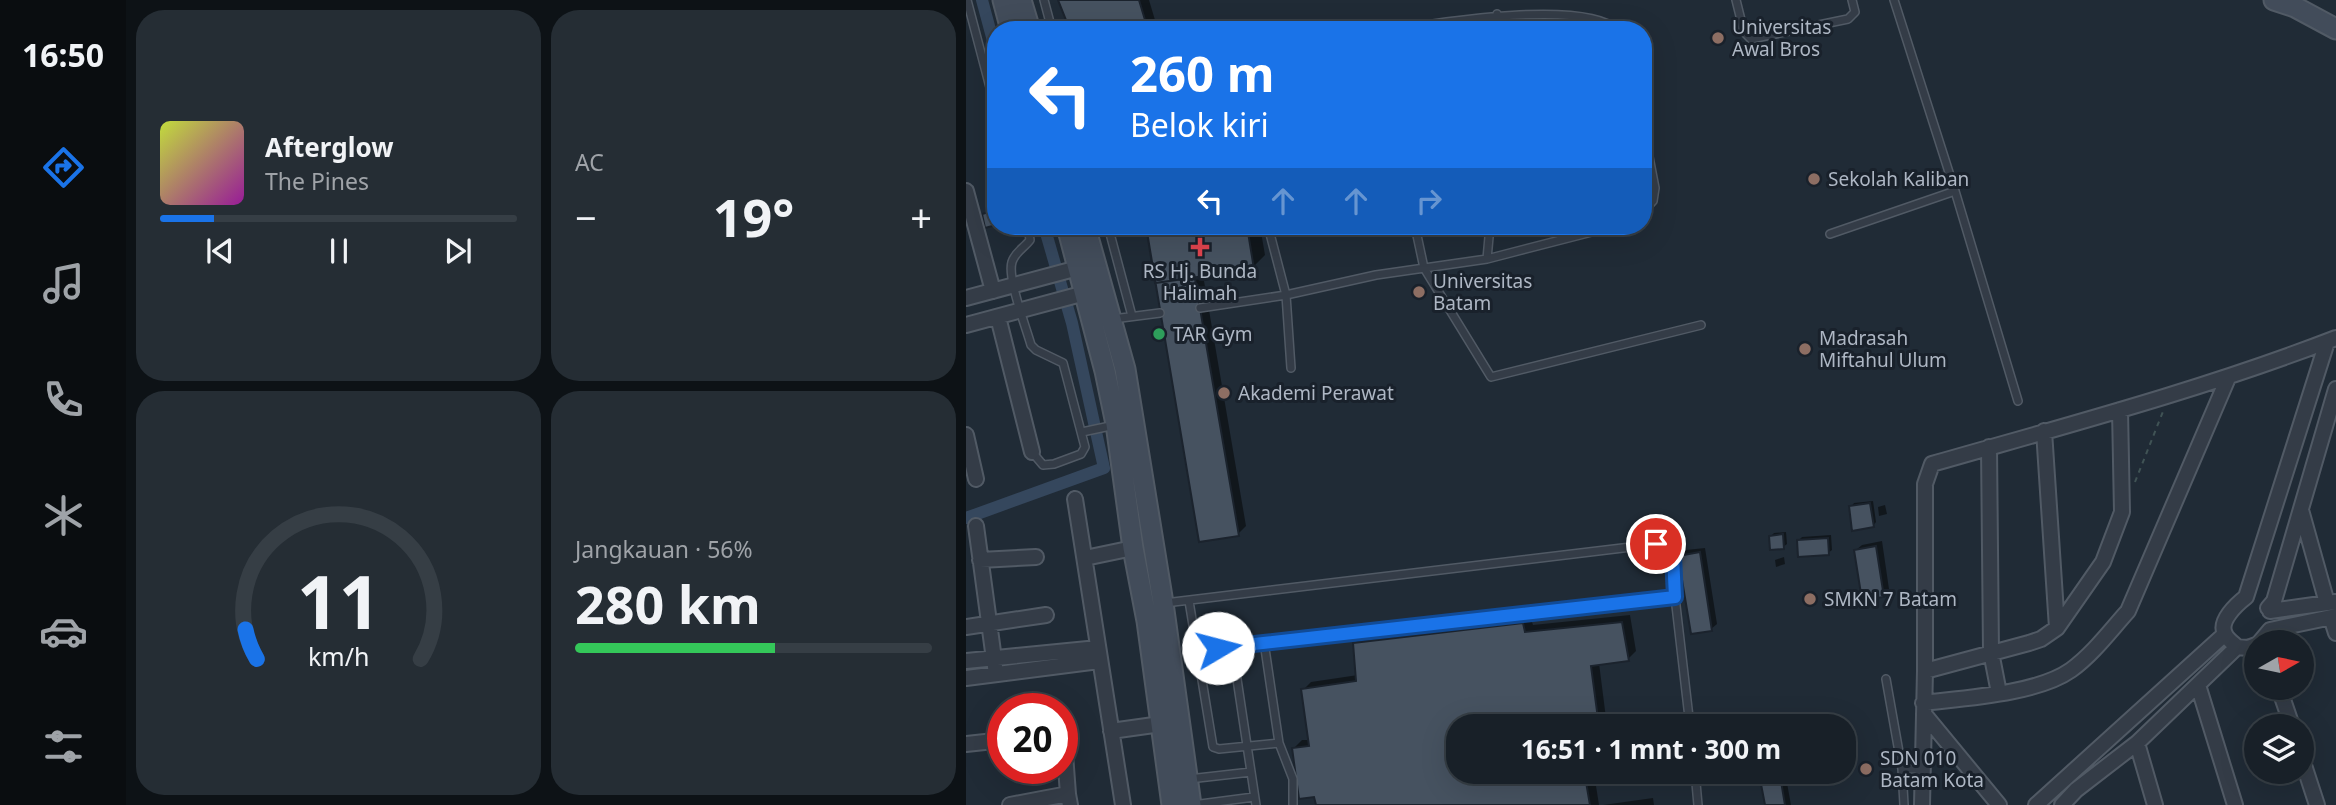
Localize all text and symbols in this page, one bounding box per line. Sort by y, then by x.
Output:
place label: Universitas Awal Bros [1732,14,1831,62]
marker: Universitas Awal Bros [1710,30,1726,46]
text: 16:50 [22,33,104,76]
text: 260 m [1130,40,1275,106]
icon: left [1015,49,1106,140]
text: Belok kiri [1130,103,1269,146]
text: Afterglow [265,129,393,165]
icon: directions [39,143,88,192]
text: AC [575,146,604,178]
text: The Pines [265,165,369,197]
place label: Sekolah Kaliban [1828,166,1969,192]
marker: Sekolah Kaliban [1806,171,1822,187]
text: 19° [713,181,794,252]
icon: left [1191,182,1229,220]
icon: ahead [1264,182,1302,220]
icon: ahead [1337,182,1375,220]
icon: right [1410,182,1448,220]
text: − [575,191,597,243]
text: + [910,191,932,243]
icon: previous [201,232,239,270]
icon: pause [320,232,358,270]
icon: next [439,232,477,270]
marker: RS Hj. Bunda Halimah [1190,237,1210,257]
place label: RS Hj. Bunda Halimah [1143,258,1257,306]
icon: music [39,259,88,308]
place label: Universitas Batam [1433,268,1532,316]
marker: Universitas Batam [1411,284,1427,300]
place label: TAR Gym [1173,321,1252,347]
place label: Madrasah Miftahul Ulum [1819,325,1947,373]
marker: TAR Gym [1151,326,1167,342]
marker: Madrasah Miftahul Ulum [1797,341,1813,357]
icon: phone [39,375,88,424]
place label: Akademi Perawat [1238,380,1394,406]
marker: Akademi Perawat [1216,385,1232,401]
icon: climate [39,491,88,540]
pin [1626,514,1686,574]
icon: arrive [1637,525,1675,563]
text: Jangkauan · 56% [575,533,753,565]
text: 11 [297,551,380,650]
text: 280 km [575,568,761,639]
place label: SMKN 7 Batam [1824,586,1957,612]
marker: SMKN 7 Batam [1802,591,1818,607]
icon: car [39,607,88,656]
position arrow [1181,611,1255,685]
north arrow [2244,630,2314,700]
map controls [2244,630,2314,784]
text: km/h [308,639,369,673]
speed limit sign: 20 [987,693,1078,784]
button: layers [2244,714,2314,784]
icon: filters [39,722,88,771]
text: 16:51 · 1 mnt · 300 m [1521,731,1781,767]
place label: SDN 010 Batam Kota [1880,745,1984,793]
marker: SDN 010 Batam Kota [1858,761,1874,777]

